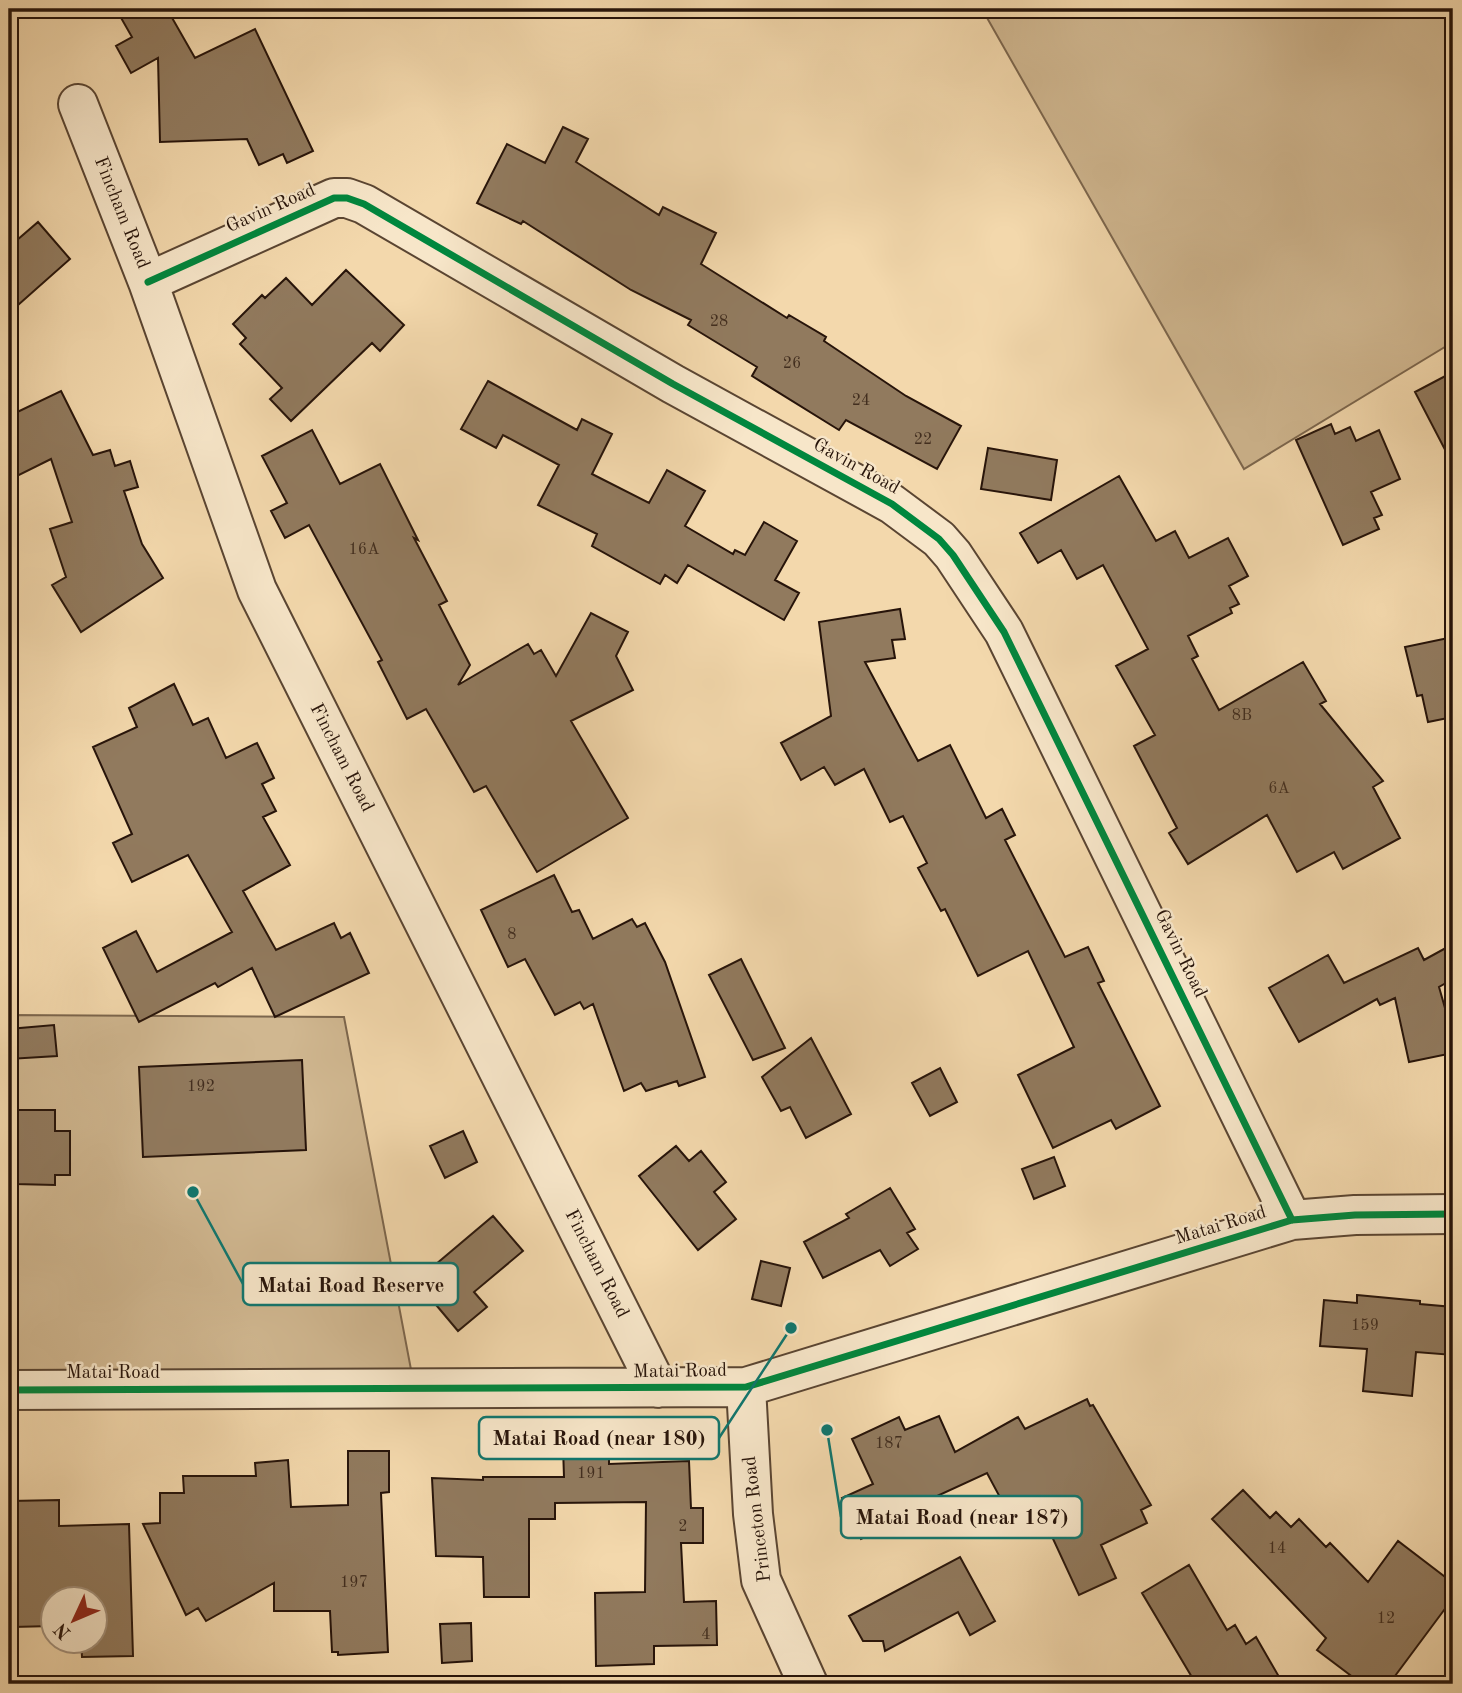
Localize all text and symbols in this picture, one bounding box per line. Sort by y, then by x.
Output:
street label: Fincham Road [90,154,152,272]
street label: Gavin Road [223,181,319,237]
house number: 28 [710,314,728,330]
house number: 26 [783,356,801,372]
house number: 24 [852,393,870,409]
house number: 22 [914,432,932,448]
street label: Gavin Road [810,436,902,499]
house number: 16A [349,542,379,558]
street label: Fincham Road [306,701,377,815]
house number: 8B [1232,708,1252,724]
house number: 6A [1268,781,1290,797]
street label: Gavin Road [1151,907,1210,1001]
house number: 8 [507,927,517,943]
house number: 192 [187,1079,215,1095]
street label: Matai Road [1173,1203,1269,1249]
street label: Fincham Road [561,1207,632,1321]
callout: Matai Road Reserve [243,1263,458,1305]
text: Matai Road Reserve [258,1276,444,1297]
house number: 159 [1351,1318,1379,1334]
street label: Matai Road [633,1362,727,1382]
street label: Matai Road [66,1364,160,1383]
callout: Matai Road (near 180) [479,1417,719,1459]
text: Matai Road (near 180) [493,1429,705,1450]
house number: 187 [875,1436,903,1452]
street label: Princeton Road [741,1455,775,1583]
house number: 191 [577,1466,605,1482]
callout: Matai Road (near 187) [841,1496,1082,1538]
text: Matai Road (near 187) [856,1508,1068,1529]
house number: 2 [678,1519,688,1535]
house number: 14 [1268,1541,1286,1557]
house number: 197 [340,1575,368,1591]
north arrow [38,1584,108,1654]
house number: 12 [1377,1611,1395,1627]
text: N [51,1618,75,1642]
house number: 4 [701,1627,711,1643]

